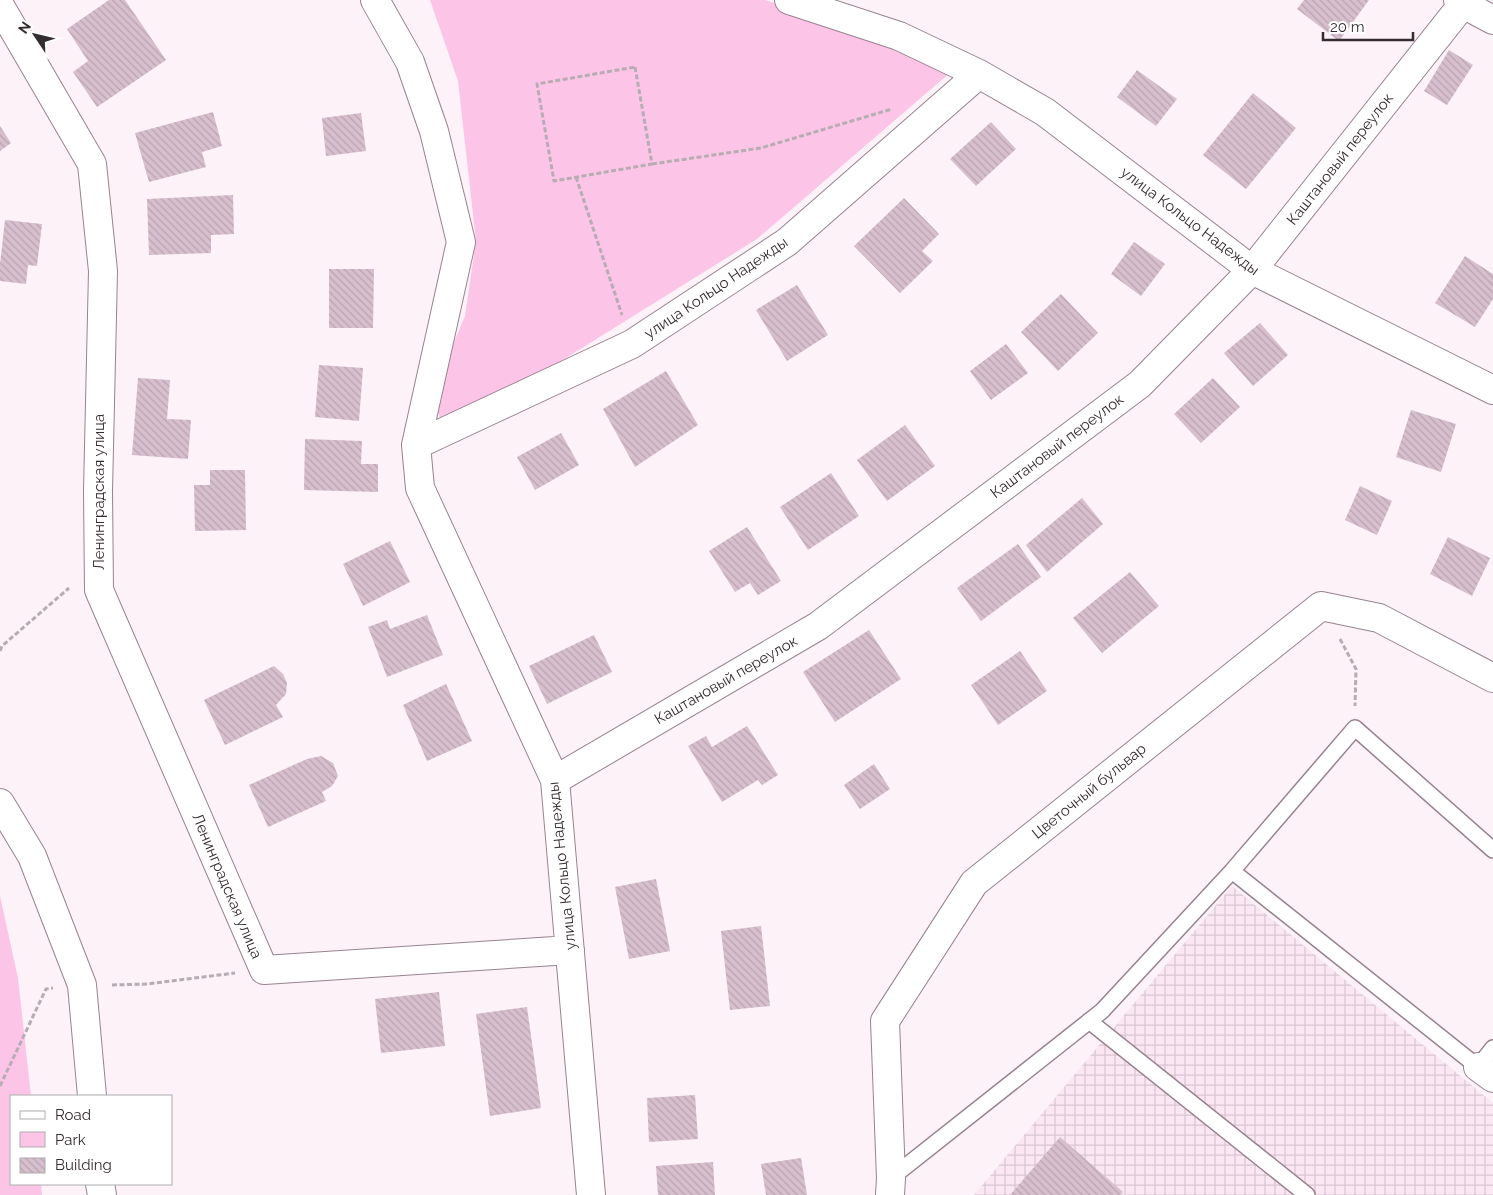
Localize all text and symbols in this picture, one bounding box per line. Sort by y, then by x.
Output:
north arrow [10,10,60,60]
scale bar [1323,10,1413,42]
text: 20 m [1330,18,1365,36]
text: N [15,19,34,37]
street label: Каштановый переулок [1283,89,1397,228]
street label: улица Кольцо Надежды [1117,163,1263,279]
street label: улица Кольцо Надежды [641,233,791,343]
street label: Каштановый переулок [987,390,1127,502]
street label: Ленинградская улица [90,414,108,570]
street label: Каштановый переулок [651,632,801,728]
street label: Цветочный бульвар [1028,739,1150,843]
street label: улица Кольцо Надежды [544,781,580,951]
street label: Ленинградская улица [188,811,266,961]
legend [10,1095,172,1185]
text: Road [55,1106,91,1124]
text: Park [55,1131,86,1149]
text: Building [55,1156,112,1174]

